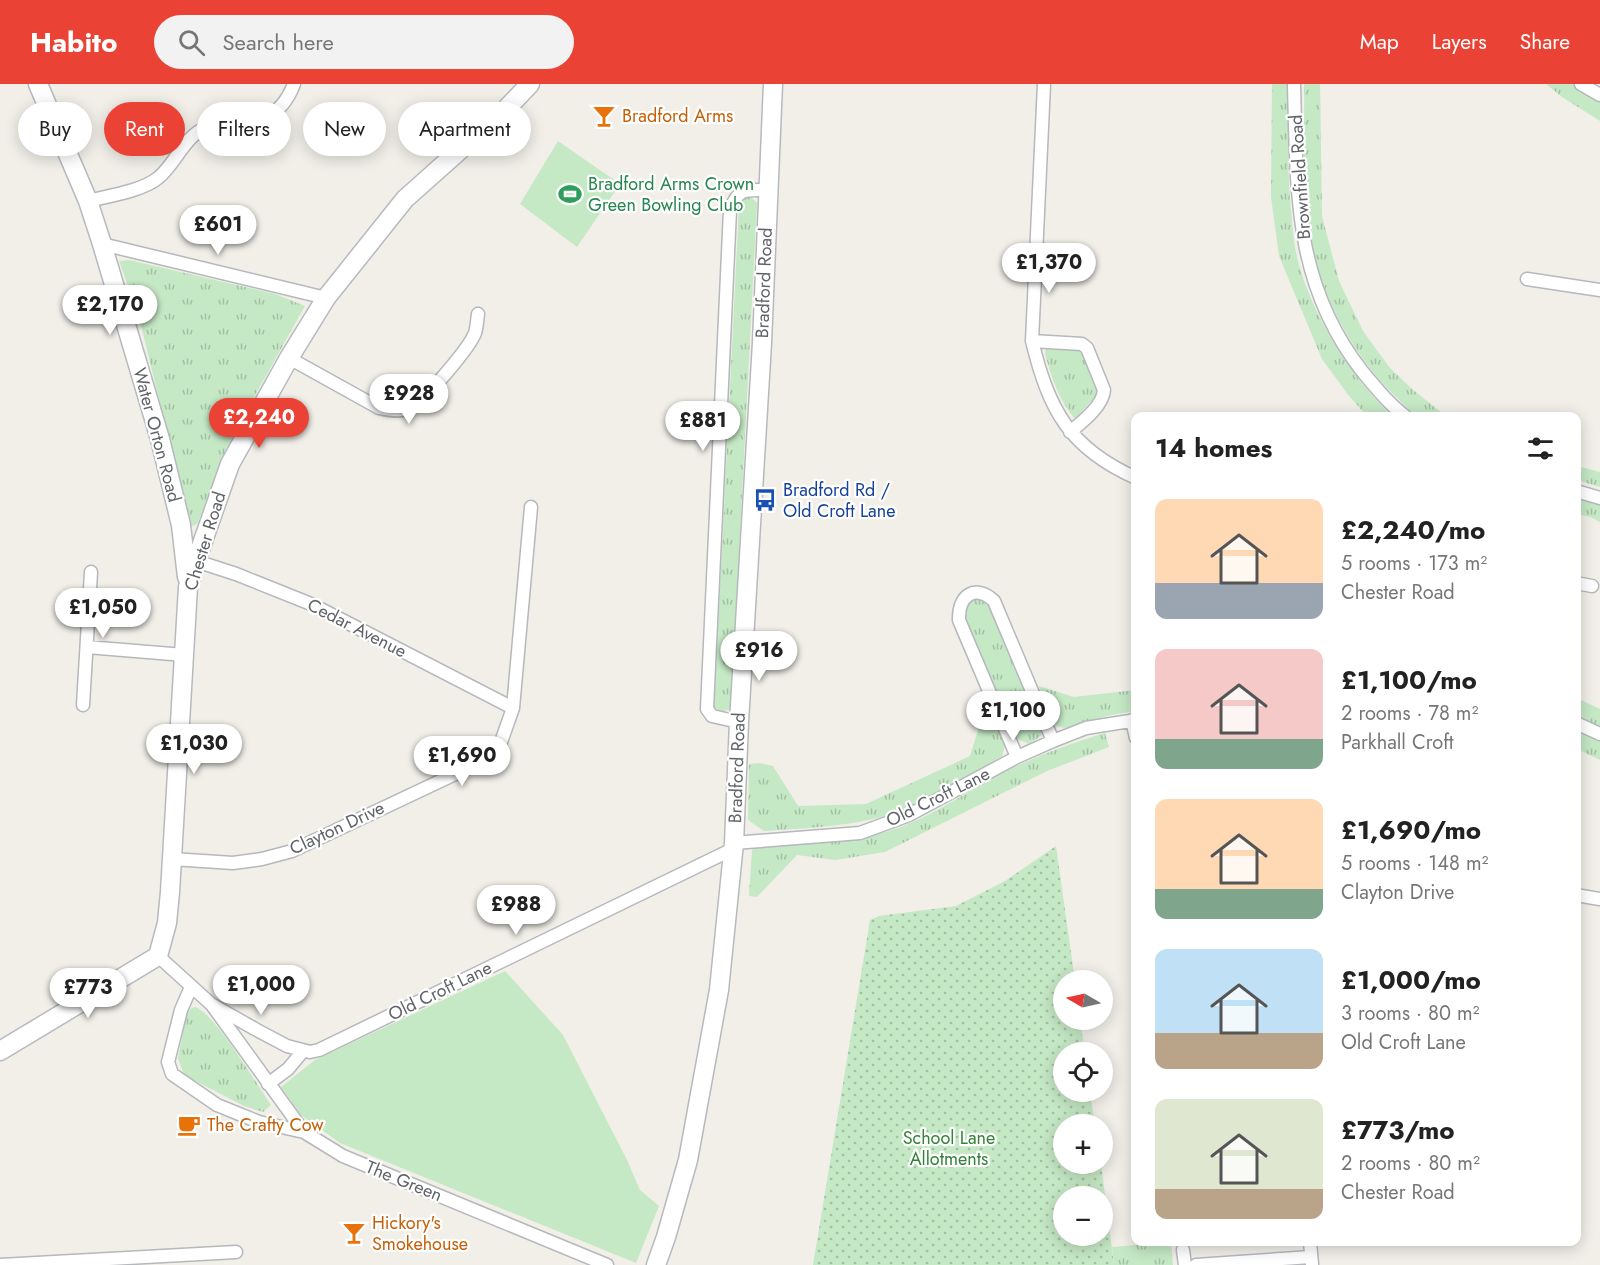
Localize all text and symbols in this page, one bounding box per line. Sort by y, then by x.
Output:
search box [154,15,574,69]
text: Habito [30,22,118,63]
icon: search [175,26,208,59]
text: Search here [223,26,334,58]
text: Map [1360,27,1399,57]
text: Layers [1432,27,1487,57]
text: Share [1520,27,1570,57]
chip: Buy [18,102,92,156]
chip: Rent [104,102,185,156]
chip: Filters [197,102,291,156]
chip: New [303,102,386,156]
chip: Apartment [398,102,531,156]
bar icon: Bradford Arms [591,103,617,129]
place label: Bradford Arms [622,103,733,129]
street label: Brownfield Road [1283,114,1317,240]
place label: Bradford Arms Crown Green Bowling Club [588,171,754,218]
sports icon: Bradford Arms Crown Green Bowling Club [557,181,583,207]
pin: £601 [182,205,254,256]
text: £601 [193,210,243,239]
street label: Bradford Road [749,227,779,339]
pin: £1,370 [1000,243,1098,294]
text: £1,370 [1016,248,1082,277]
pin: £2,170 [61,285,159,336]
text: £2,170 [76,290,144,319]
street label: Water Orton Road [127,365,187,505]
pin: £928 [373,374,445,425]
text: £928 [383,379,435,408]
pin: £2,240 [210,398,308,449]
pin: £881 [667,401,739,452]
text: £2,240 [223,403,295,432]
text: £881 [679,406,727,435]
text: 14 homes [1155,429,1272,467]
icon: filters [1524,432,1557,465]
place label: Bradford Rd / Old Croft Lane [783,477,895,524]
bus stop icon: Bradford Rd / Old Croft Lane [752,487,778,513]
street label: Chester Road [178,488,232,594]
text: £2,240/mo [1341,511,1485,549]
icon: home [1203,523,1275,595]
text: 5 rooms · 173 m² [1341,549,1487,578]
text: Chester Road [1341,578,1455,607]
pin: £1,050 [54,588,152,639]
street label: Cedar Avenue [303,592,411,664]
text: £1,050 [69,593,137,622]
pin: £916 [723,631,795,682]
text: £916 [734,636,784,665]
text: £1,100/mo [1341,661,1477,699]
icon: home [1203,673,1275,745]
pin: £1,100 [964,691,1062,742]
text: £1,100 [980,696,1046,725]
text: 2 rooms · 78 m² [1341,699,1478,728]
street label: Bradford Road [722,712,752,824]
pin: £1,030 [145,724,243,775]
text: Parkhall Croft [1341,728,1454,757]
text: £1,030 [160,729,228,758]
pin: £1,690 [413,736,511,787]
text: £1,690 [428,741,496,770]
street label: Old Croft Lane [882,761,994,833]
street label: Clayton Drive [285,795,389,861]
text: £1,690/mo [1341,811,1481,849]
icon: home [1203,823,1275,895]
text: 5 rooms · 148 m² [1341,849,1488,878]
text: Clayton Drive [1341,878,1454,907]
pin: £988 [480,885,552,936]
text: £988 [491,890,541,919]
street label: Old Croft Lane [384,955,496,1027]
text: £1,000/mo [1341,961,1481,999]
pin: £1,000 [212,965,310,1016]
pin: £773 [52,968,124,1019]
text: £1,000 [227,970,295,999]
north arrow [1053,970,1113,1030]
map controls [1053,970,1113,1246]
text: £773 [64,973,112,1002]
icon: home [1203,973,1275,1045]
text: 3 rooms · 80 m² [1341,999,1479,1028]
text: Old Croft Lane [1341,1028,1466,1057]
button: locate [1053,1042,1113,1102]
text: £773/mo [1341,1111,1455,1149]
cafe icon: The Crafty Cow [176,1112,202,1138]
place label: The Crafty Cow [207,1112,324,1138]
button: + [1053,1114,1113,1174]
icon: home [1203,1123,1275,1195]
park label: School Lane Allotments [903,1125,995,1172]
text: 2 rooms · 80 m² [1341,1149,1480,1178]
street label: The Green [362,1154,446,1208]
text: Chester Road [1341,1178,1455,1207]
button: − [1053,1186,1113,1246]
place label: Hickory's Smokehouse [372,1210,468,1257]
bar icon: Hickory's Smokehouse [341,1220,367,1246]

